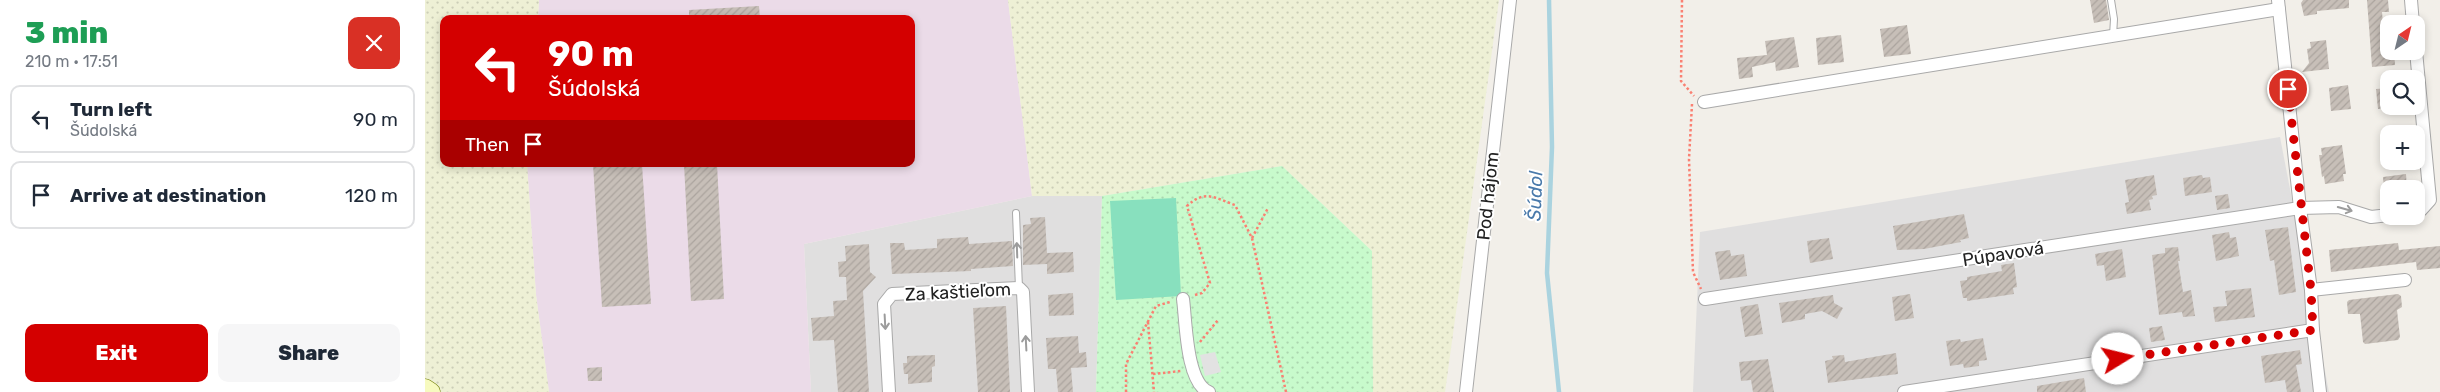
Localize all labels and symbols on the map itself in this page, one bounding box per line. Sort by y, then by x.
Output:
north arrow [2380,15,2425,60]
pin [2267,68,2309,110]
street label: Pod hájom [1472,151,1504,241]
water label: Šúdol [1523,170,1547,221]
one-way arrow [2337,205,2353,215]
street label: Púpavová [1961,237,2045,271]
one-way arrow [1012,242,1022,258]
street label: Za kaštieľom [904,278,1012,306]
one-way arrow [880,314,889,330]
position arrow [2091,332,2143,384]
one-way arrow [1021,336,1030,352]

